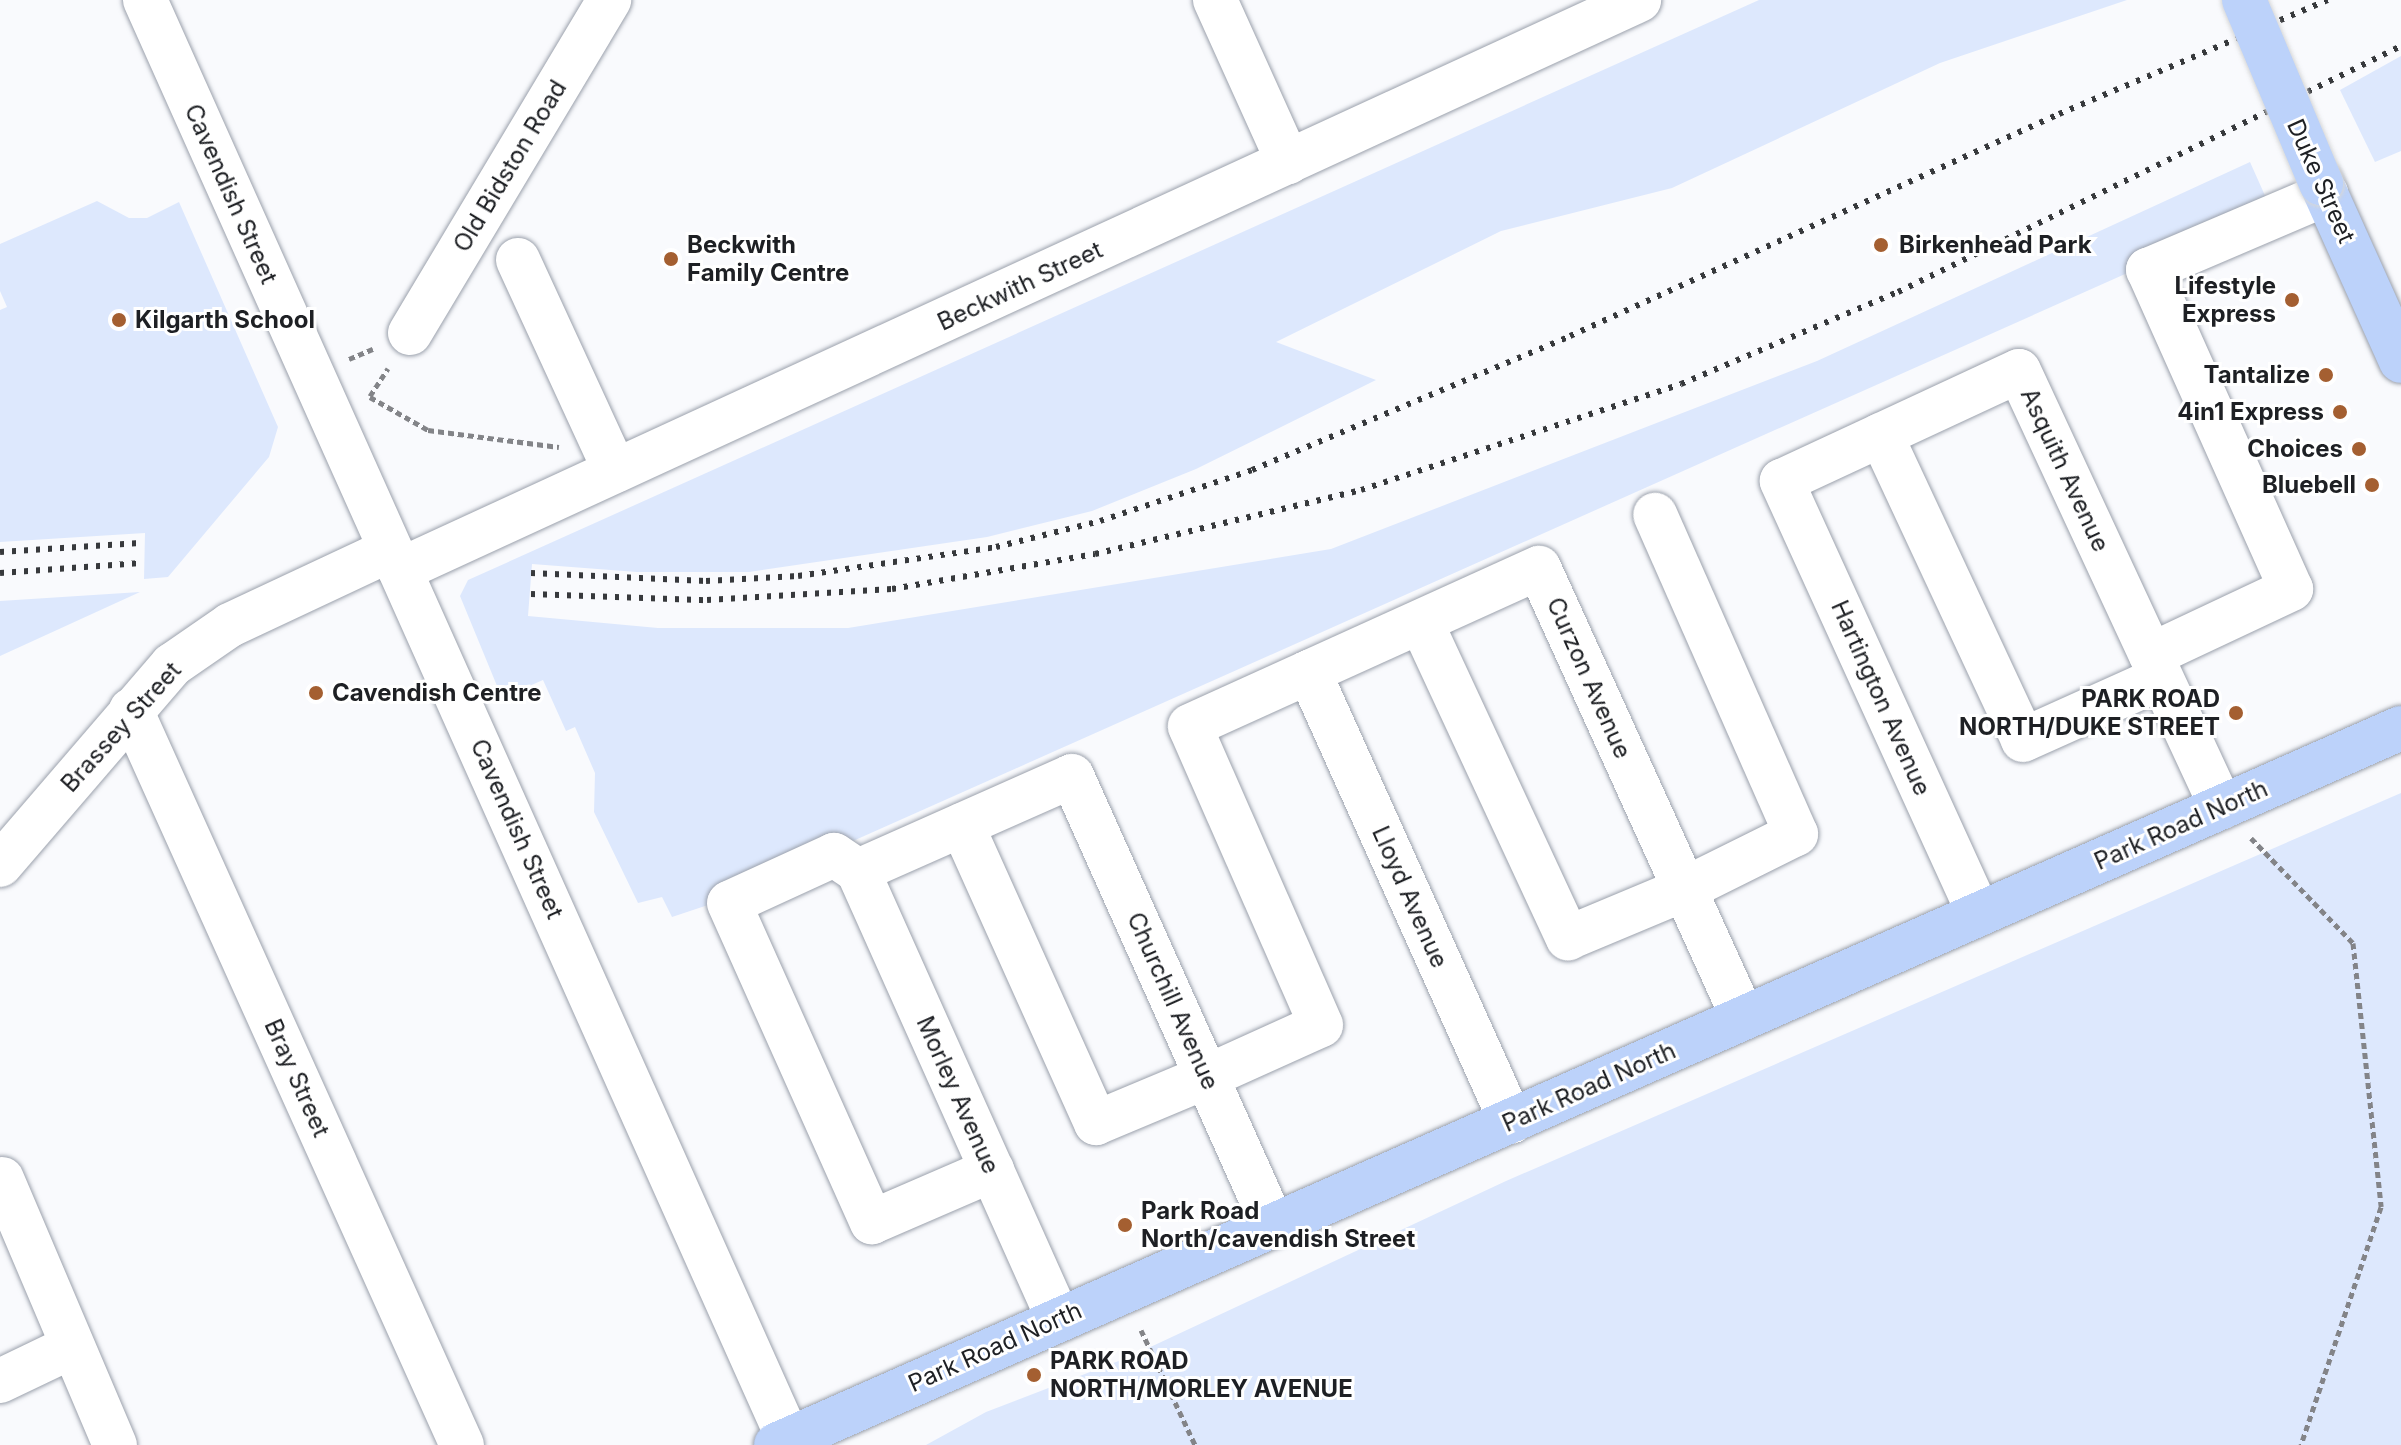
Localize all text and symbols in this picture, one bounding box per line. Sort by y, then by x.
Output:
street label: Old Bidston Road [447,75,573,257]
street label: Cavendish Street [178,100,284,288]
street label: Duke Street [2281,115,2361,247]
place label: Beckwith Family Centre [687,231,849,287]
place label: Birkenhead Park [1899,231,2092,259]
marker: Birkenhead Park [1870,234,1892,256]
street label: Beckwith Street [933,235,1107,337]
marker: Beckwith Family Centre [662,250,680,268]
place label: Lifestyle Express [2175,272,2276,328]
marker: Lifestyle Express [2283,291,2301,309]
place label: Kilgarth School [135,306,315,334]
marker: Kilgarth School [110,311,128,329]
place label: Tantalize [2203,361,2310,389]
marker: Tantalize [2317,366,2335,384]
street label: Asquith Avenue [2015,384,2115,556]
place label: 4in1 Express [2177,398,2324,426]
marker: 4in1 Express [2331,403,2349,421]
place label: Choices [2247,435,2343,463]
marker: Choices [2350,440,2368,458]
place label: Bluebell [2262,471,2356,499]
marker: Bluebell [2363,476,2381,494]
street label: Curzon Avenue [1541,593,1637,763]
street label: Hartington Avenue [1825,596,1937,800]
street label: Brassey Street [55,656,187,798]
place label: Cavendish Centre [332,679,541,707]
marker: Cavendish Centre [307,684,325,702]
place label: PARK ROAD NORTH/DUKE STREET [1959,685,2220,741]
marker: PARK ROAD NORTH/DUKE STREET [2227,704,2245,722]
street label: Cavendish Street [464,735,570,923]
street label: Park Road North [2090,774,2272,876]
street label: Lloyd Avenue [1366,822,1454,972]
street label: Churchill Avenue [1121,908,1225,1094]
street label: Morley Avenue [910,1012,1006,1178]
street label: Bray Street [258,1015,336,1141]
street label: Park Road North [1498,1036,1680,1138]
place label: Park Road North/cavendish Street [1141,1197,1415,1253]
marker: Park Road North/cavendish Street [1116,1216,1134,1234]
street label: Park Road North [904,1296,1086,1398]
place label: PARK ROAD NORTH/MORLEY AVENUE [1050,1347,1353,1403]
marker: PARK ROAD NORTH/MORLEY AVENUE [1025,1366,1043,1384]

